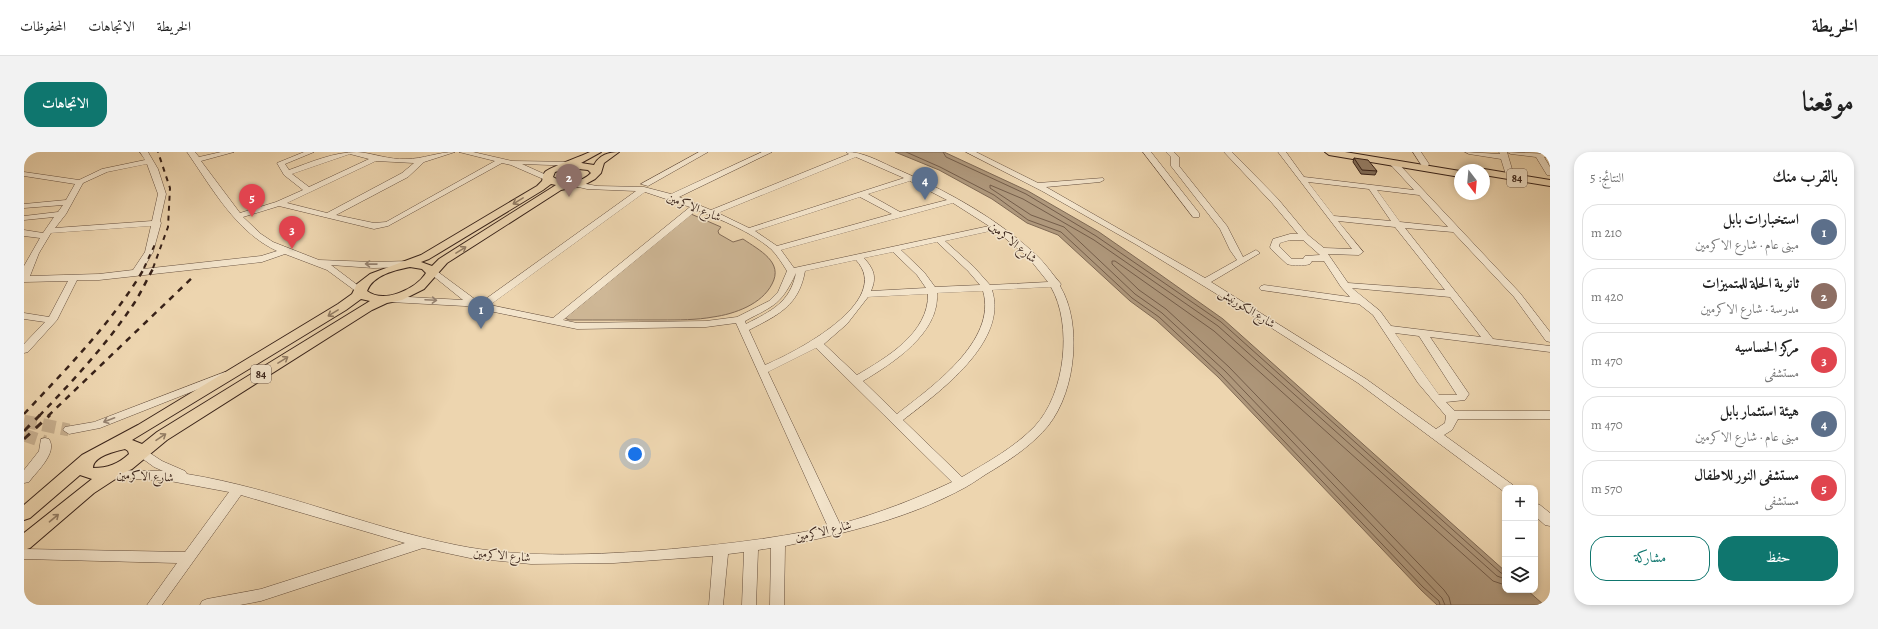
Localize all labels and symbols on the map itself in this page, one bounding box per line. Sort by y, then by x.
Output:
pin: 2 [556,164,582,197]
north arrow [1454,164,1490,200]
pin: 4 [912,167,938,200]
road number: 84 [1507,169,1527,187]
pin: 5 [239,184,265,217]
street label: شارع الاكرمين [663,189,724,228]
one-way arrow [512,197,524,205]
pin: 3 [279,216,305,249]
street label: شارع الاكرمين [984,218,1040,269]
one-way arrow [455,246,466,254]
one-way arrow [365,261,378,268]
street label: شارع الكورنيش [1214,284,1279,334]
one-way arrow [424,296,437,304]
pin: 1 [468,296,494,329]
one-way arrow [327,309,339,317]
one-way arrow [277,356,289,364]
road number: 84 [251,365,271,383]
one-way arrow [103,416,115,424]
one-way arrow [156,433,167,441]
your location [625,444,645,464]
street label: شارع الاكرمين [116,467,174,488]
one-way arrow [48,513,59,522]
street label: شارع الاكرمين [793,517,854,548]
street label: شارع الاكرمين [472,545,531,568]

